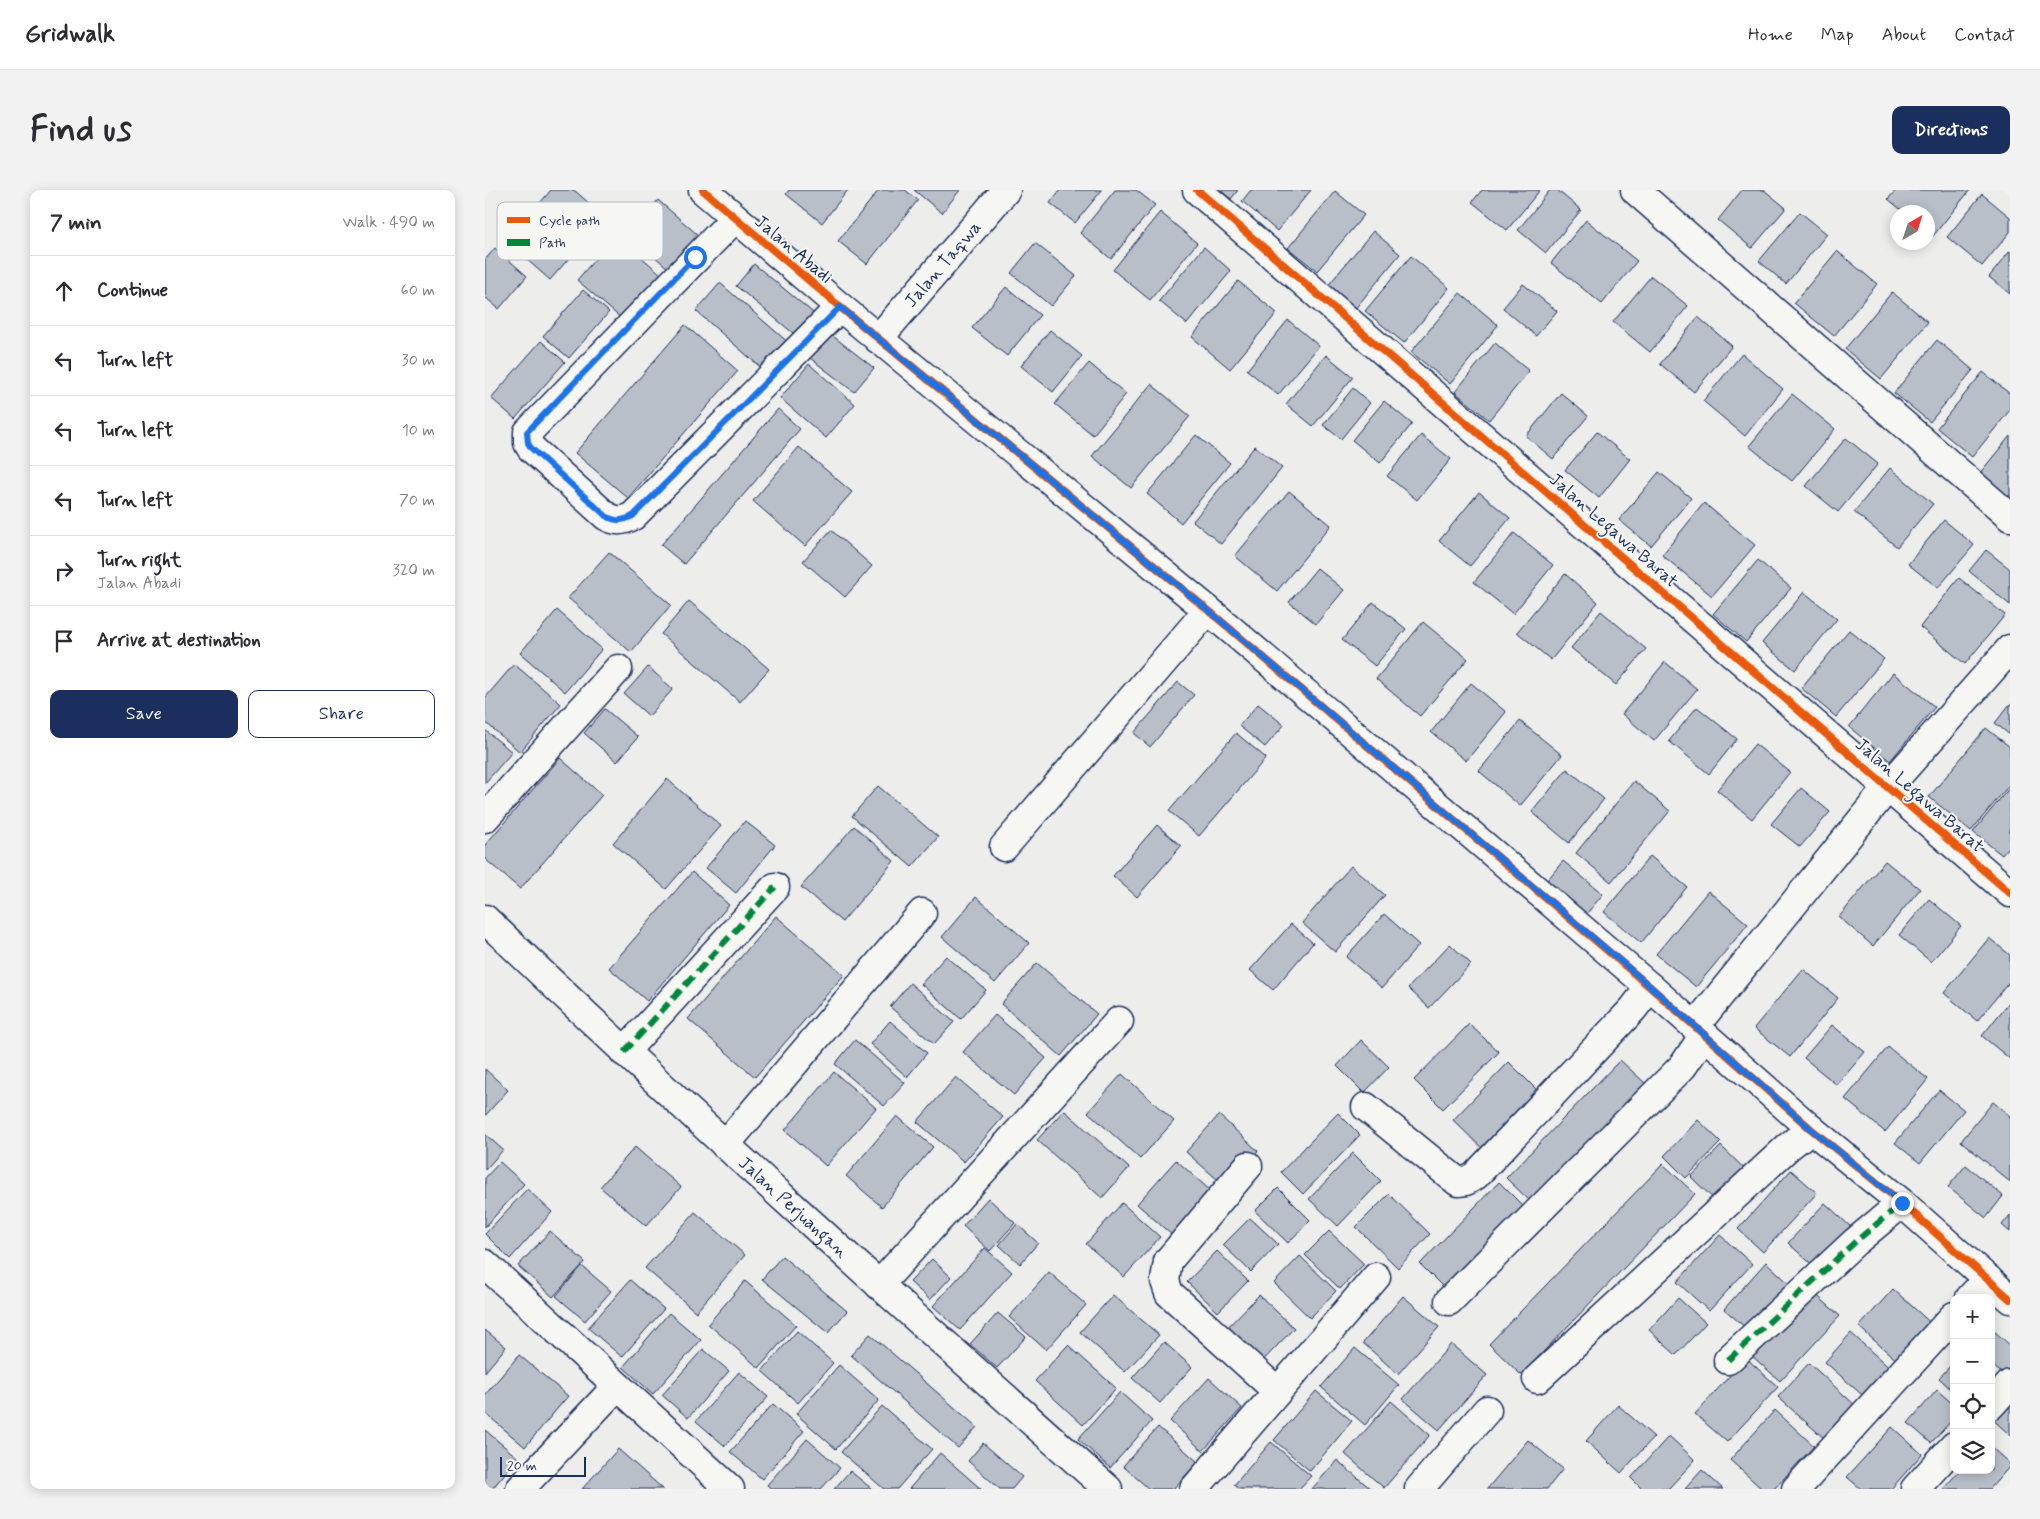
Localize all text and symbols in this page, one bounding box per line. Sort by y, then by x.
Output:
text: Gridwalk [25,19,115,50]
text: Home [1748,23,1793,47]
text: Map [1821,23,1854,47]
text: About [1882,23,1926,47]
text: Contact [1954,23,2015,47]
button: Directions [1892,106,2010,154]
text: Find us [30,107,132,153]
legend [497,202,663,260]
north arrow [1890,205,1935,250]
text: 7 min [50,209,102,237]
street label: Jalan Abadi [749,210,837,289]
text: Walk · 490 m [343,212,435,233]
text: Cycle path [539,212,600,230]
street label: Jalan Taqwa [899,216,987,313]
text: Path [539,234,566,252]
route start [684,246,707,269]
icon: ahead [50,277,78,305]
text: Continue [97,278,168,303]
text: 60 m [401,280,435,301]
icon: left [50,347,78,375]
text: Turn left [97,348,173,373]
text: 30 m [402,350,435,371]
icon: left [50,417,78,445]
text: Turn left [97,418,173,443]
text: 10 m [402,420,435,441]
street label: Jalan Legawa Barat [1542,468,1683,595]
icon: left [50,487,78,515]
text: Turn left [97,488,173,513]
text: 70 m [399,490,435,511]
text: Turn right [97,548,181,573]
icon: right [50,557,78,585]
text: 320 m [393,560,435,581]
text: Jalan Abadi [97,573,181,594]
icon: arrive [50,627,78,655]
text: Arrive at destination [97,628,261,653]
button: Save [50,690,238,738]
button: Share [248,690,435,738]
street label: Jalan Legawa Barat [1848,733,1989,860]
street label: Jalan Perjuangan [733,1151,853,1264]
route end [1891,1192,1914,1215]
map controls [1950,1294,1995,1474]
button: + [1950,1294,1995,1339]
button: − [1950,1339,1995,1384]
button: locate [1950,1384,1995,1429]
button: layers [1950,1429,1995,1474]
scale bar [500,1454,586,1477]
text: 20 m [507,1457,537,1475]

